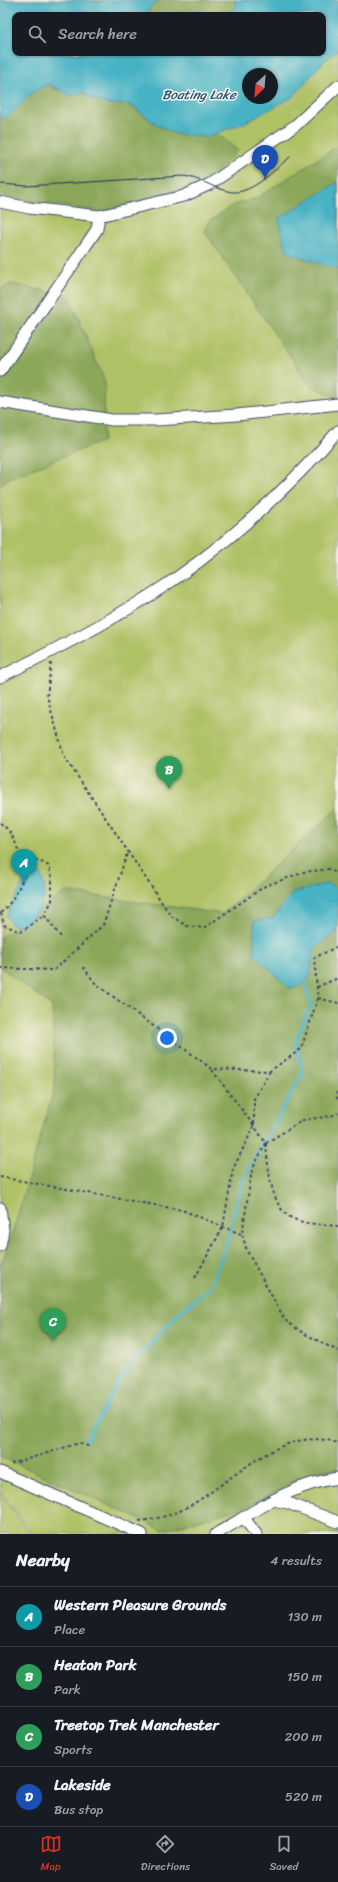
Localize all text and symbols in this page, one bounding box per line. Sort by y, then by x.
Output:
search box [12,12,326,56]
text: Search here [58,21,137,47]
icon: search [26,23,48,45]
north arrow [242,68,278,104]
water label: Boating Lake [162,83,237,106]
pin: D [252,145,278,178]
pin: B [156,756,182,789]
pin: A [11,849,37,882]
your location [157,1028,177,1048]
pin: C [40,1308,66,1341]
text: Nearby [16,1545,70,1575]
text: 4 results [270,1549,322,1572]
text: Western Pleasure Grounds [54,1592,226,1618]
text: A [25,1605,33,1628]
text: 130 m [288,1605,322,1628]
text: Place [54,1618,85,1641]
text: Heaton Park [54,1652,137,1678]
text: B [25,1665,33,1688]
text: 150 m [287,1665,322,1688]
text: Park [54,1678,81,1701]
text: Treetop Trek Manchester [54,1712,219,1738]
text: C [25,1725,33,1748]
text: 200 m [285,1725,322,1748]
text: Sports [54,1738,92,1761]
text: Lakeside [54,1772,111,1798]
text: D [25,1785,33,1808]
text: 520 m [285,1785,322,1808]
text: Bus stop [54,1798,103,1821]
tab: Map [40,1833,62,1876]
tab: Directions [141,1833,190,1876]
tab: Saved [269,1833,298,1876]

